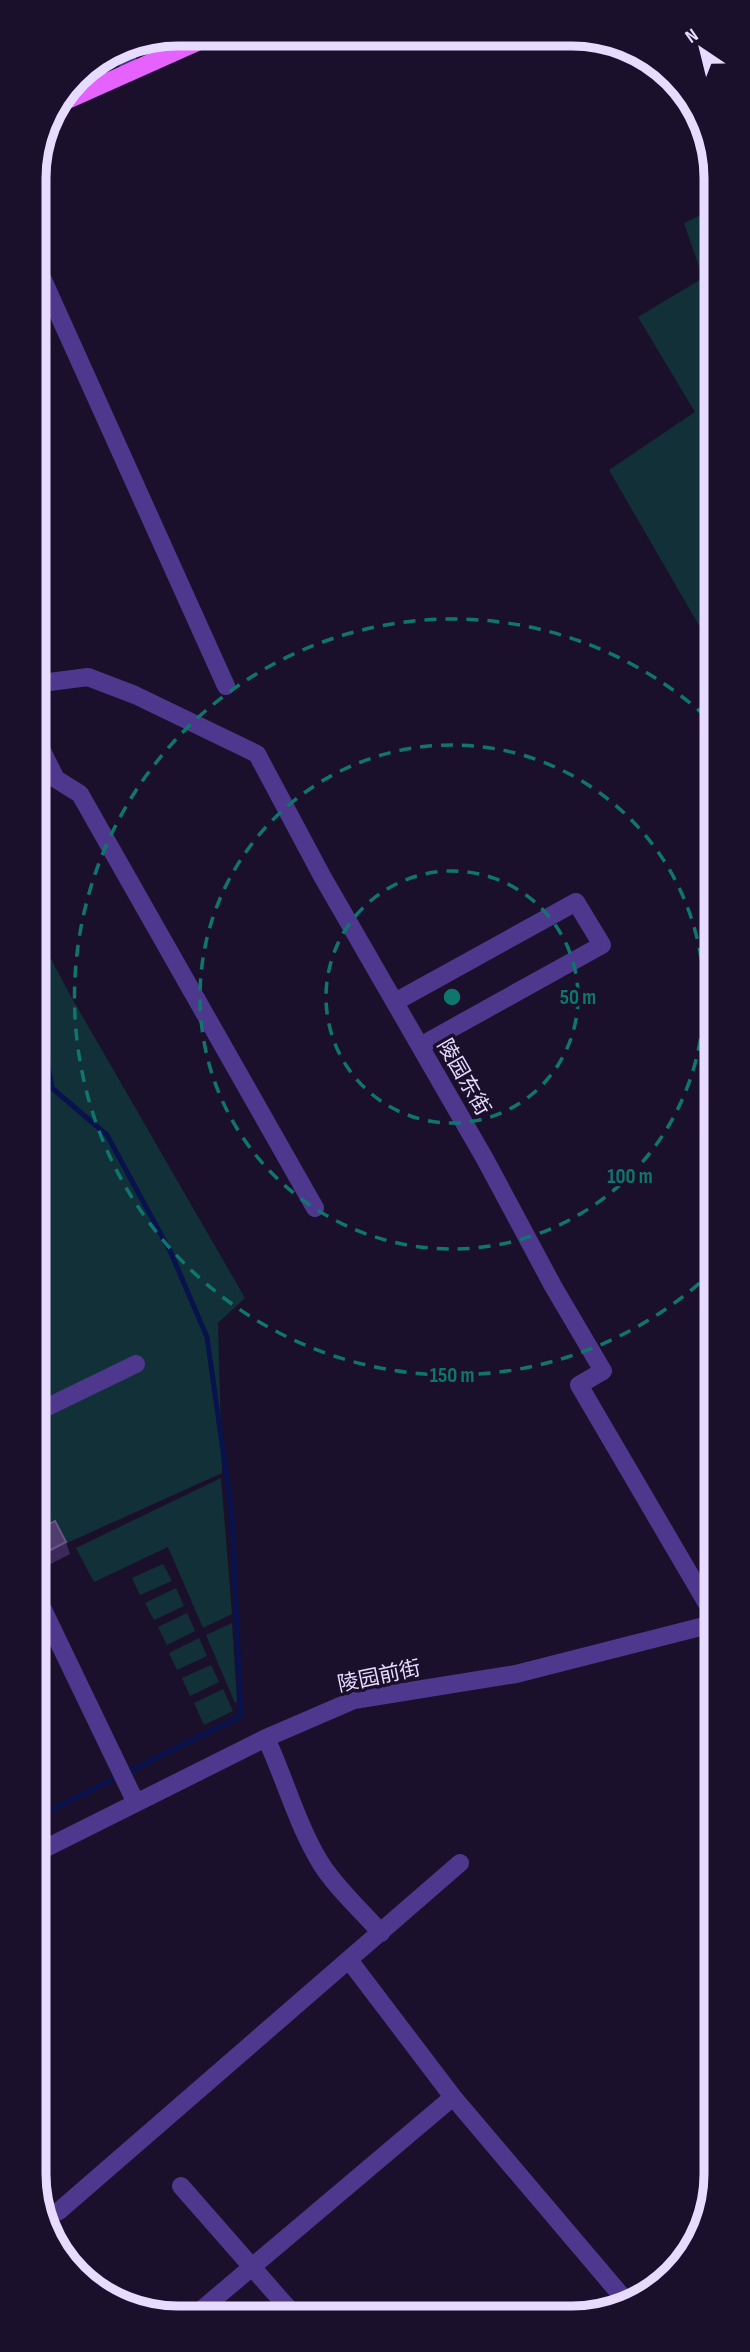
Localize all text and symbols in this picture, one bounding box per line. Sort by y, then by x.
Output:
north arrow [666,14,736,84]
text: N [681,24,703,49]
centre of rings [440,985,464,1009]
text: 50 m [560,985,596,1010]
street label: 陵园东街 [432,1035,495,1120]
text: 100 m [607,1164,653,1189]
text: 150 m [430,1363,474,1388]
street label: 陵园前街 [335,1656,423,1697]

